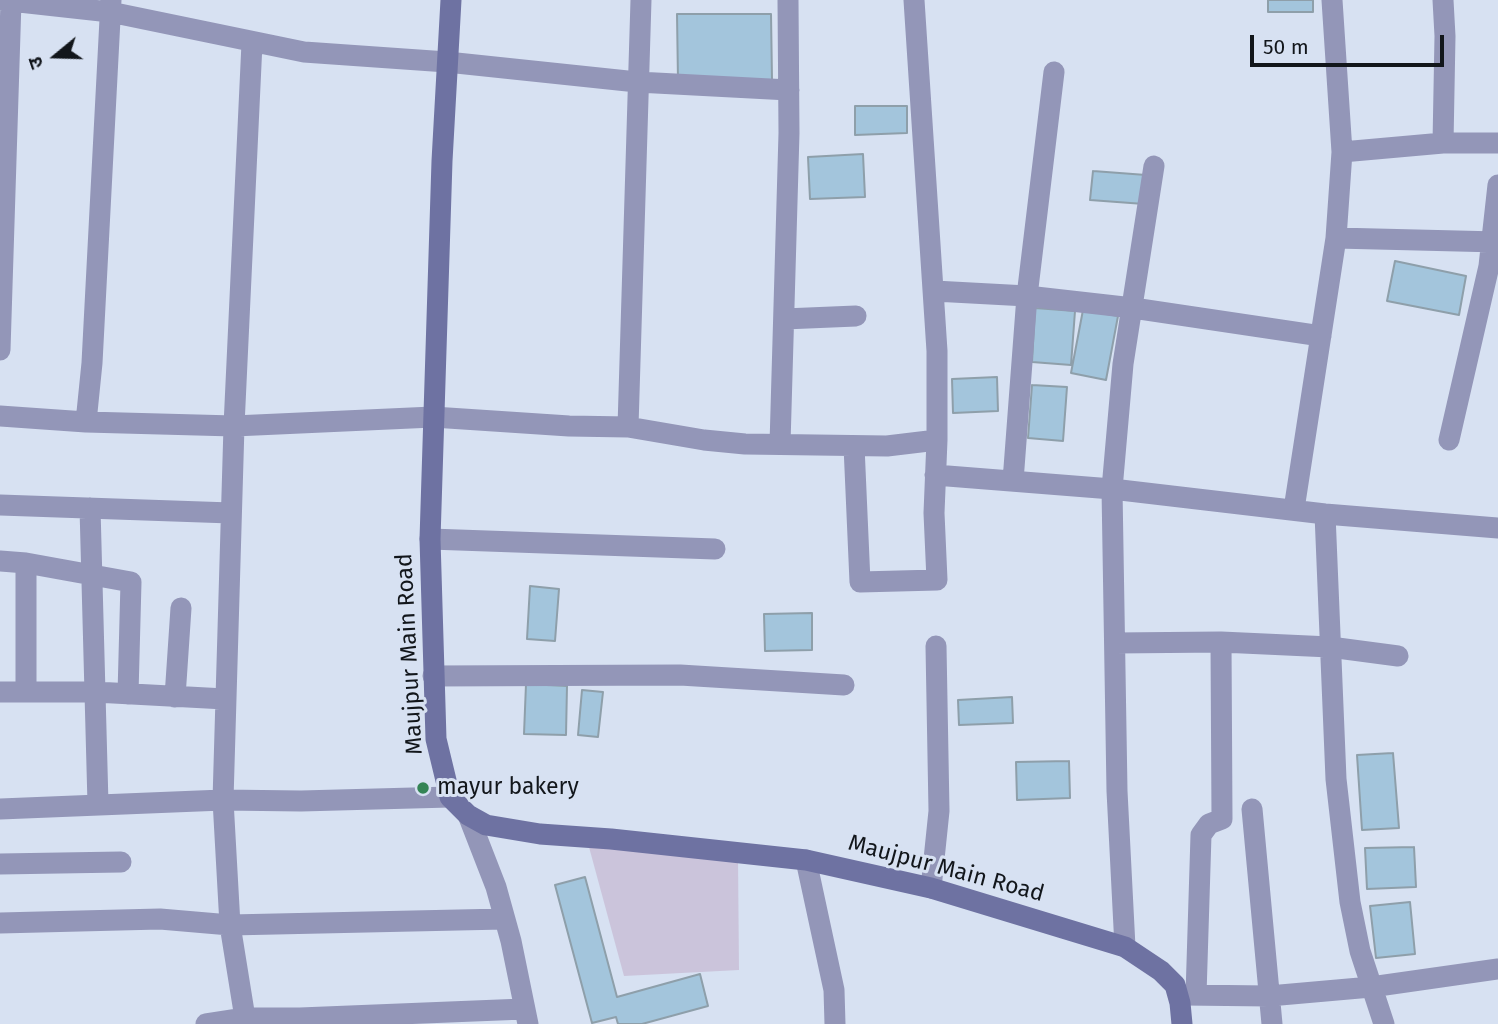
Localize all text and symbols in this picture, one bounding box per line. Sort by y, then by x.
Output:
north arrow [21,21,91,91]
scale bar [1253,21,1447,65]
text: 50 m [1263,34,1309,60]
text: उ [23,54,48,72]
street label: Maujpur Main Road [391,553,429,755]
place label: mayur bakery [437,774,579,802]
marker: mayur bakery [415,780,431,796]
street label: Maujpur Main Road [845,830,1047,908]

